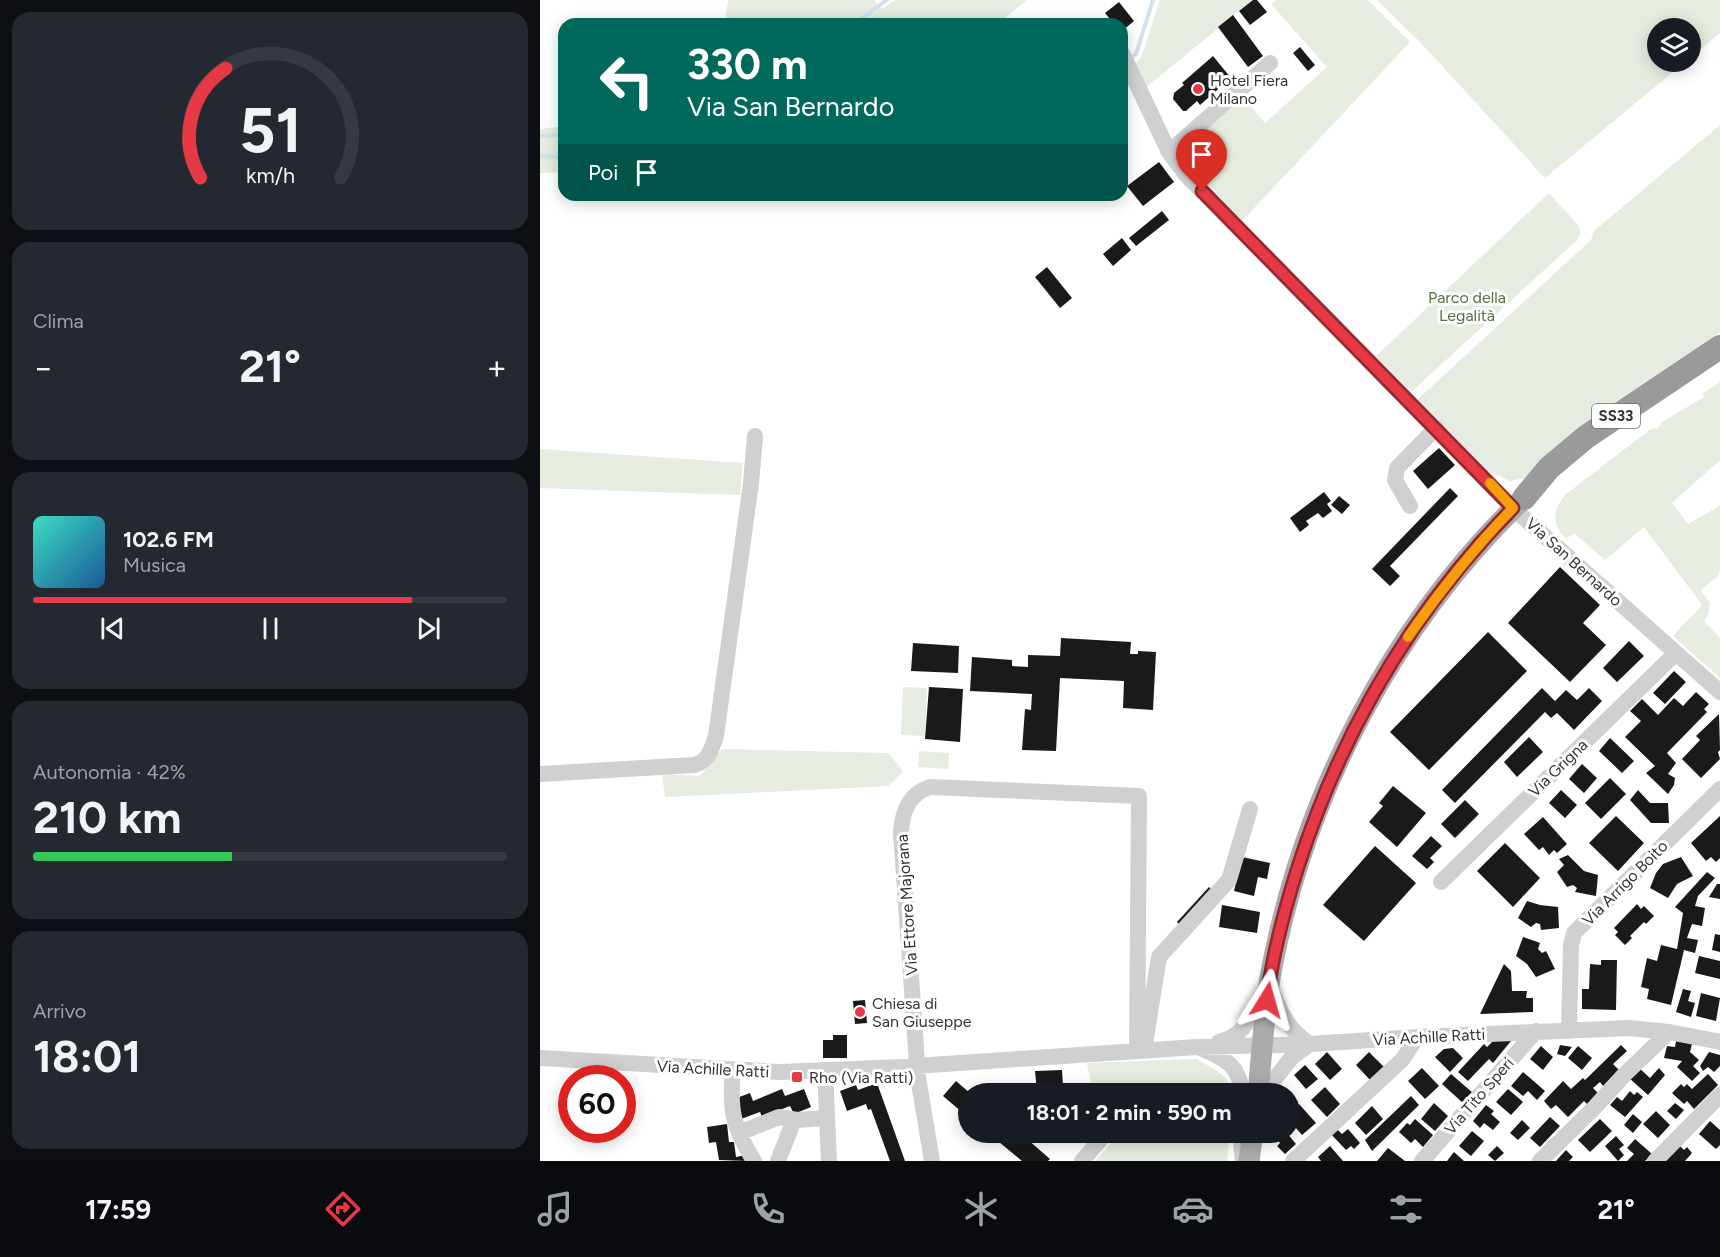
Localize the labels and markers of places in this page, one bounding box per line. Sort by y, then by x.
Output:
place label: Hotel Fiera Milano [1210,71,1288,108]
marker: Hotel Fiera Milano [1191,82,1205,96]
pin [1176,129,1227,191]
place label: Chiesa di San Giuseppe [872,994,972,1031]
marker: Chiesa di San Giuseppe [853,1005,867,1019]
place label: Rho (Via Ratti) [809,1068,913,1087]
marker: Rho (Via Ratti) [790,1070,804,1084]

